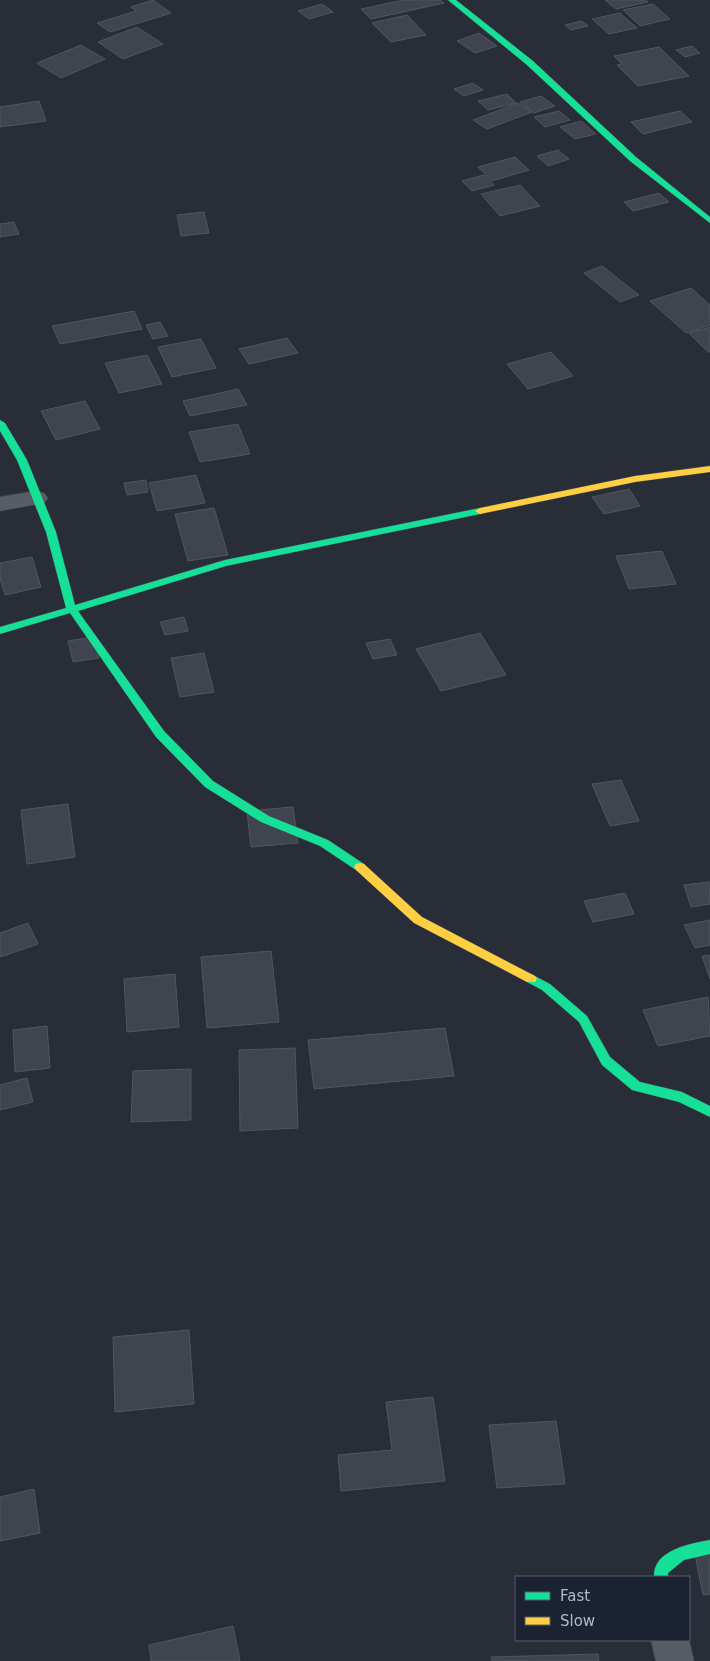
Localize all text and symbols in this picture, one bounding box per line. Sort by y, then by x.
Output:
legend [515,1576,690,1641]
text: Fast [560,1587,590,1605]
text: Slow [560,1612,595,1630]

